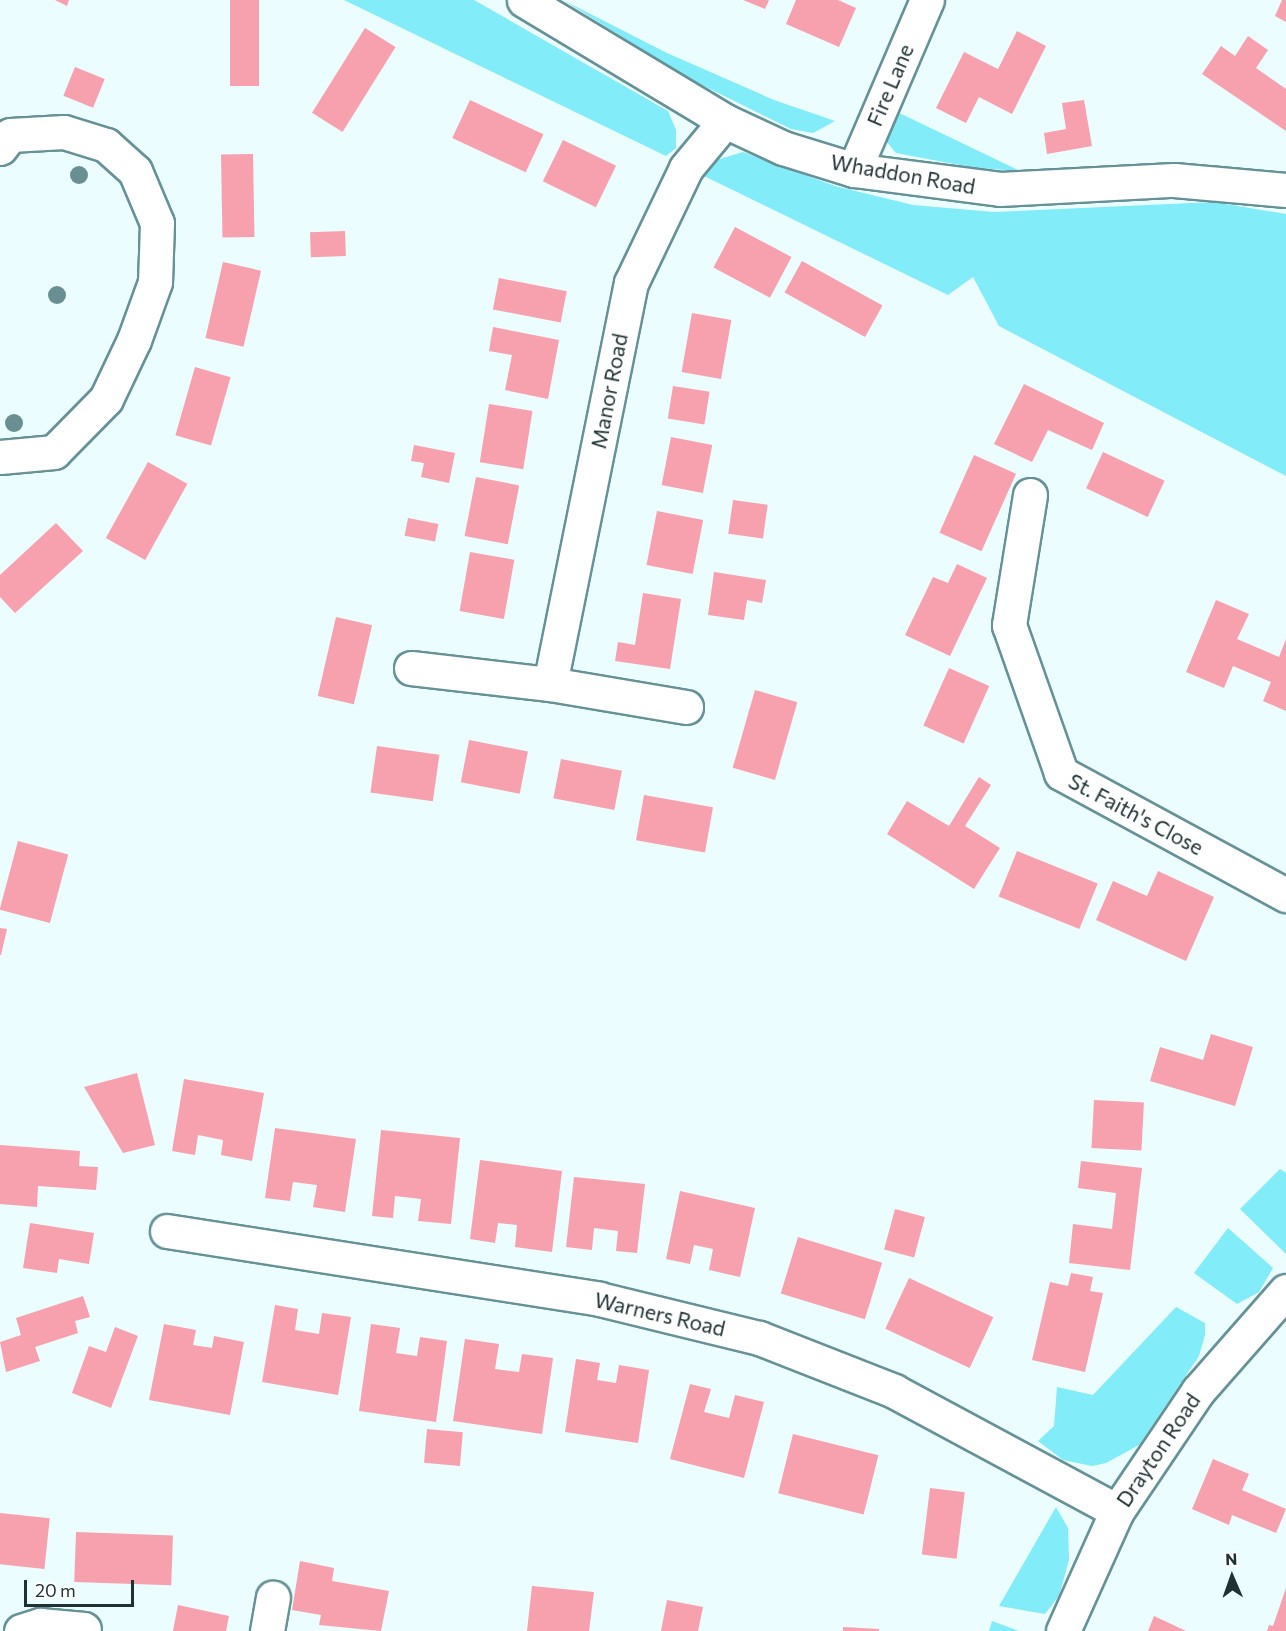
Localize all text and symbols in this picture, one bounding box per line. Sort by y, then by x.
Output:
street label: Fire Lane [861,40,919,130]
street label: Whaddon Road [829,149,977,199]
street label: Manor Road [585,331,633,451]
street label: St. Faith's Close [1064,768,1208,860]
street label: Warners Road [592,1287,728,1341]
street label: Drayton Road [1111,1389,1205,1511]
north arrow [1202,1547,1262,1607]
text: N [1225,1549,1238,1568]
scale bar [27,1568,136,1606]
text: 20 m [35,1579,76,1601]

